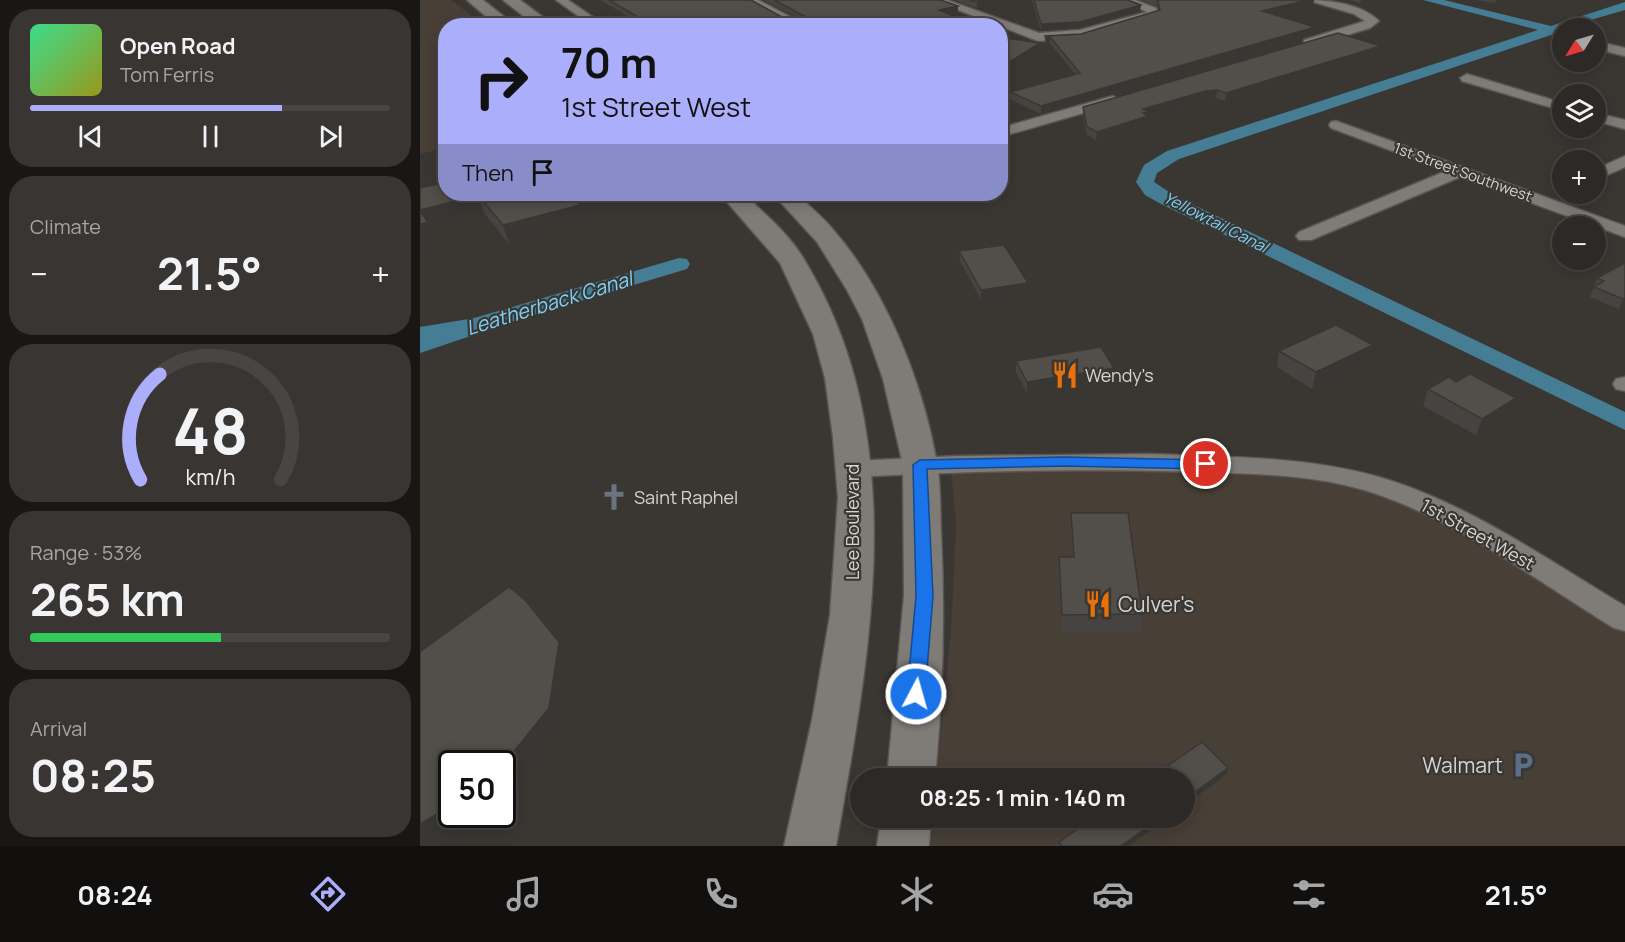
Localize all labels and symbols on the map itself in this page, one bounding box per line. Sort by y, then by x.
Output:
north arrow [1552,18,1606,72]
street label: 1st Street Southwest [1391,137,1535,207]
water label: Yellowtail Canal [1160,186,1274,259]
water label: Leatherback Canal [463,264,638,341]
restaurant icon: Wendy's [1050,360,1080,390]
place label: Wendy's [1085,363,1154,387]
pin [1180,438,1231,489]
street label: Lee Boulevard [840,464,864,580]
church icon: Saint Raphel [599,482,629,512]
place label: Saint Raphel [634,485,738,509]
street label: 1st Street West [1417,493,1539,575]
restaurant icon: Culver's [1083,589,1113,619]
place label: Culver's [1118,590,1194,618]
position arrow [884,662,948,726]
speed limit sign: 50 [438,750,516,828]
parking icon: Walmart [1508,750,1538,780]
place label: Walmart [1422,751,1503,779]

